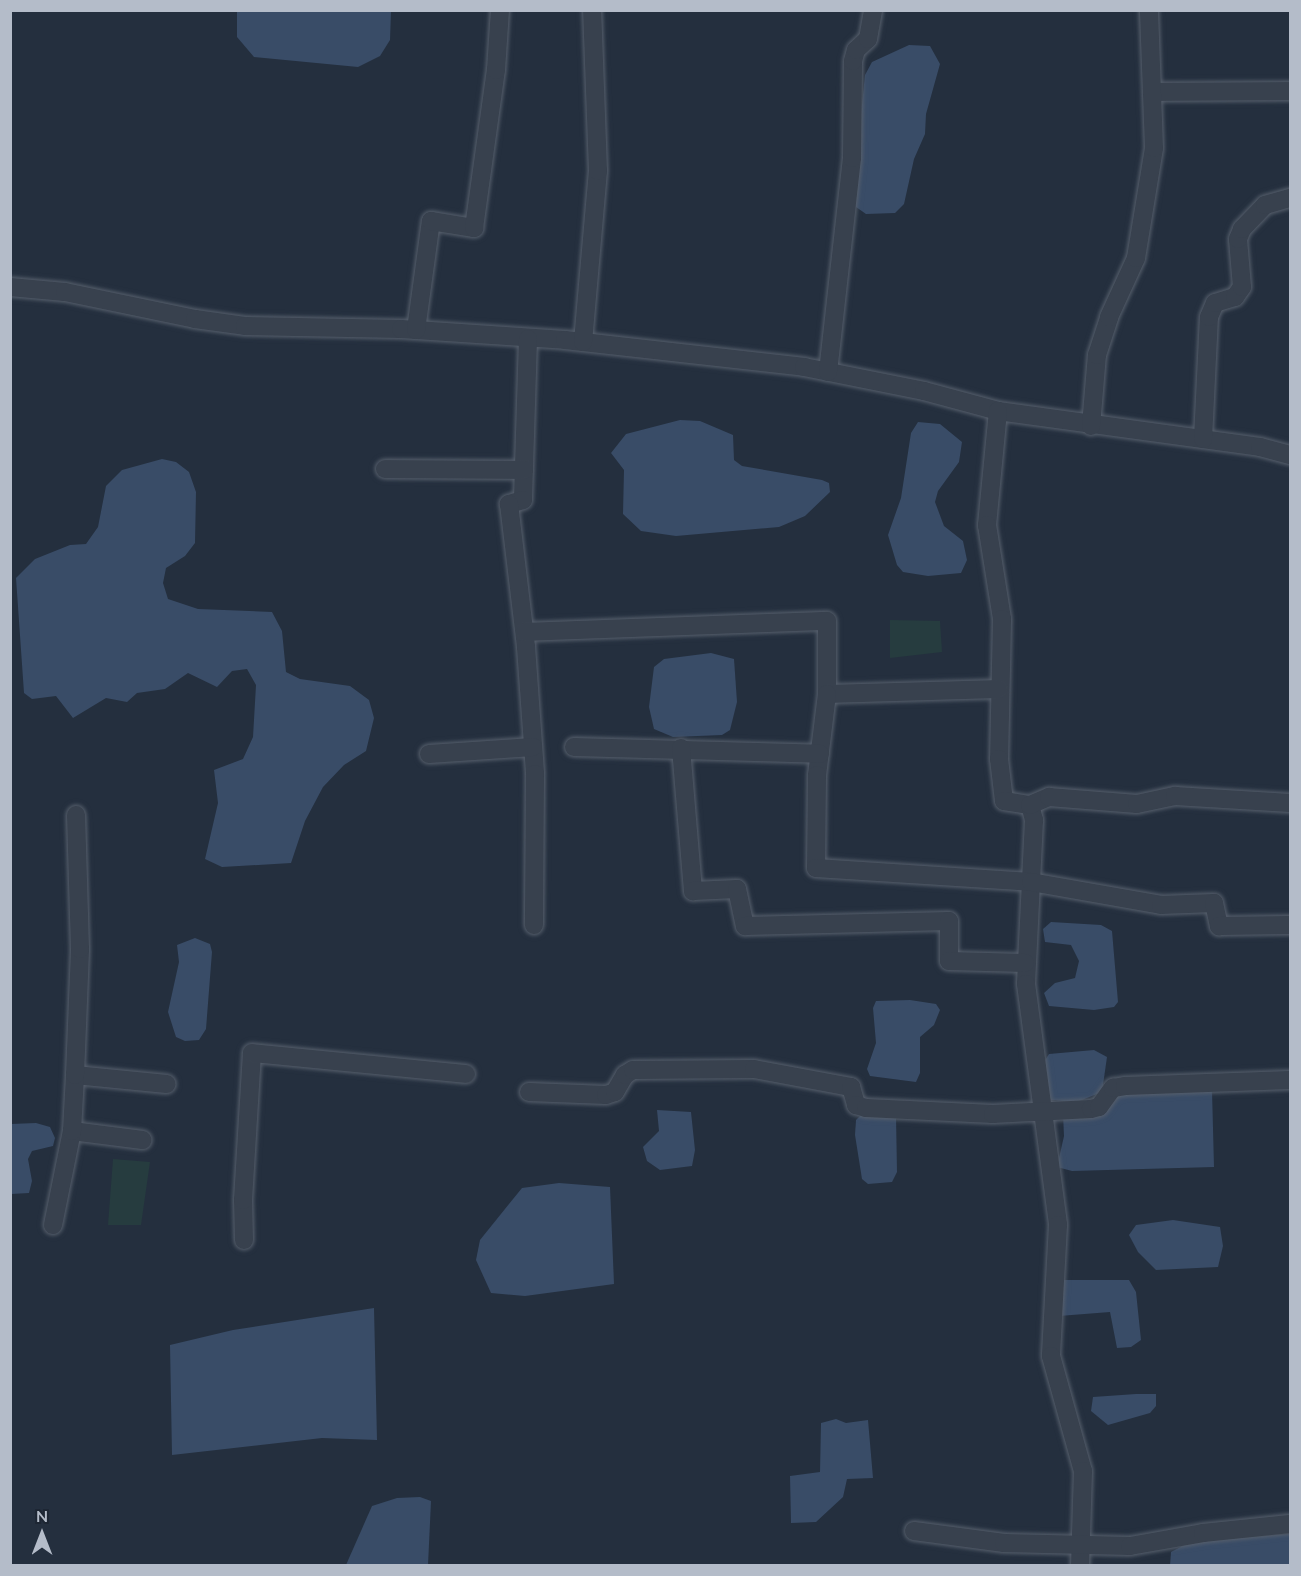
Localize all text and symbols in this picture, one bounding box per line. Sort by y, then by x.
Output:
north arrow [12,1504,72,1564]
text: N [36,1506,48,1526]

